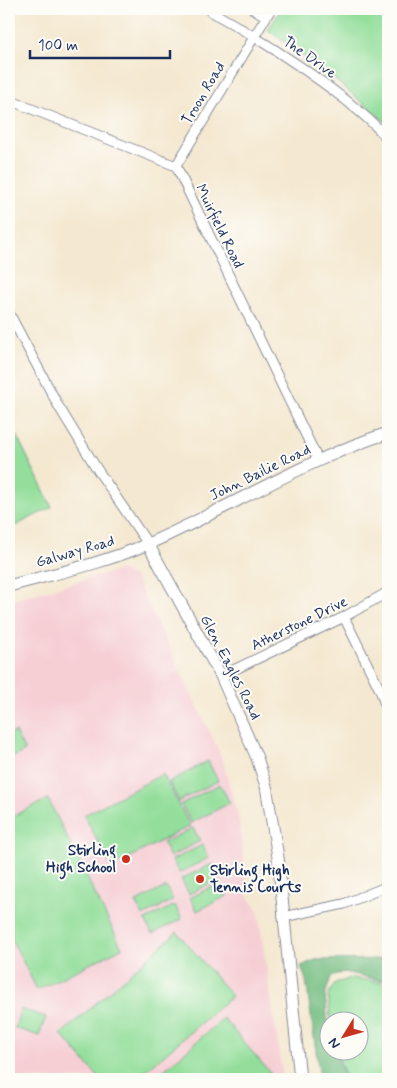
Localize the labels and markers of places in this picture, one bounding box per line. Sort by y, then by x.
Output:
place label: Stirling High School [46,841,116,880]
marker: Stirling High School [120,853,132,865]
place label: Stirling High Tennis Courts [210,861,301,898]
marker: Stirling High Tennis Courts [194,873,206,885]

